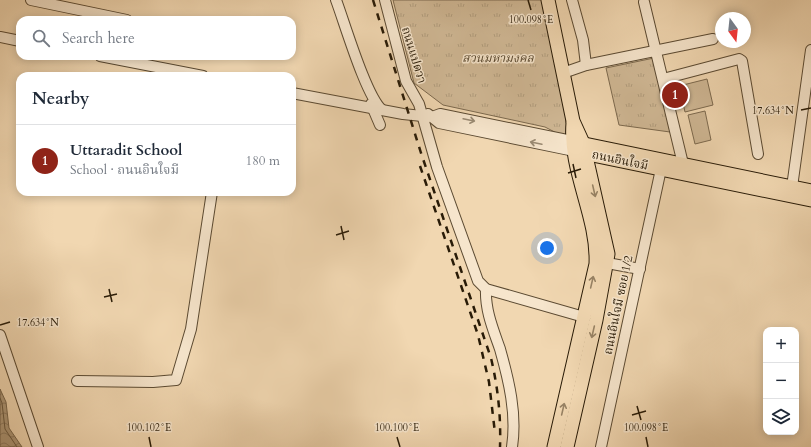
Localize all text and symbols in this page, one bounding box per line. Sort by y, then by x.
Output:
north arrow [715,12,751,48]
text: 100.098°E [509,13,553,27]
search box [16,16,296,60]
street label: ถนนแปดวา [398,25,430,85]
icon: search [30,27,52,49]
text: Search here [62,28,135,48]
park label: สวนมหามงคล [462,50,534,66]
pin: 1 [662,80,688,110]
text: Nearby [32,87,89,110]
text: 17.634°N [752,104,794,118]
one-way arrow [462,116,475,124]
one-way arrow [530,139,543,147]
text: Uttaradit School [70,140,182,160]
street label: ถนนอินใจมี [590,145,650,174]
text: 1 [42,152,48,170]
text: 180 m [246,152,280,170]
text: School · ถนนอินใจมี [70,161,179,179]
one-way arrow [590,184,598,197]
your location [537,238,557,258]
street label: ถนนอินใจมี ซอย 1/2 [599,254,636,356]
one-way arrow [588,276,596,289]
text: 17.634°N [17,316,59,330]
one-way arrow [588,325,596,338]
map controls [763,327,799,435]
button: + [763,327,799,363]
button: − [763,363,799,399]
button: layers [763,399,799,435]
one-way arrow [559,403,567,416]
text: 100.102°E [127,421,171,435]
text: 100.100°E [375,421,419,435]
text: 100.098°E [624,421,668,435]

